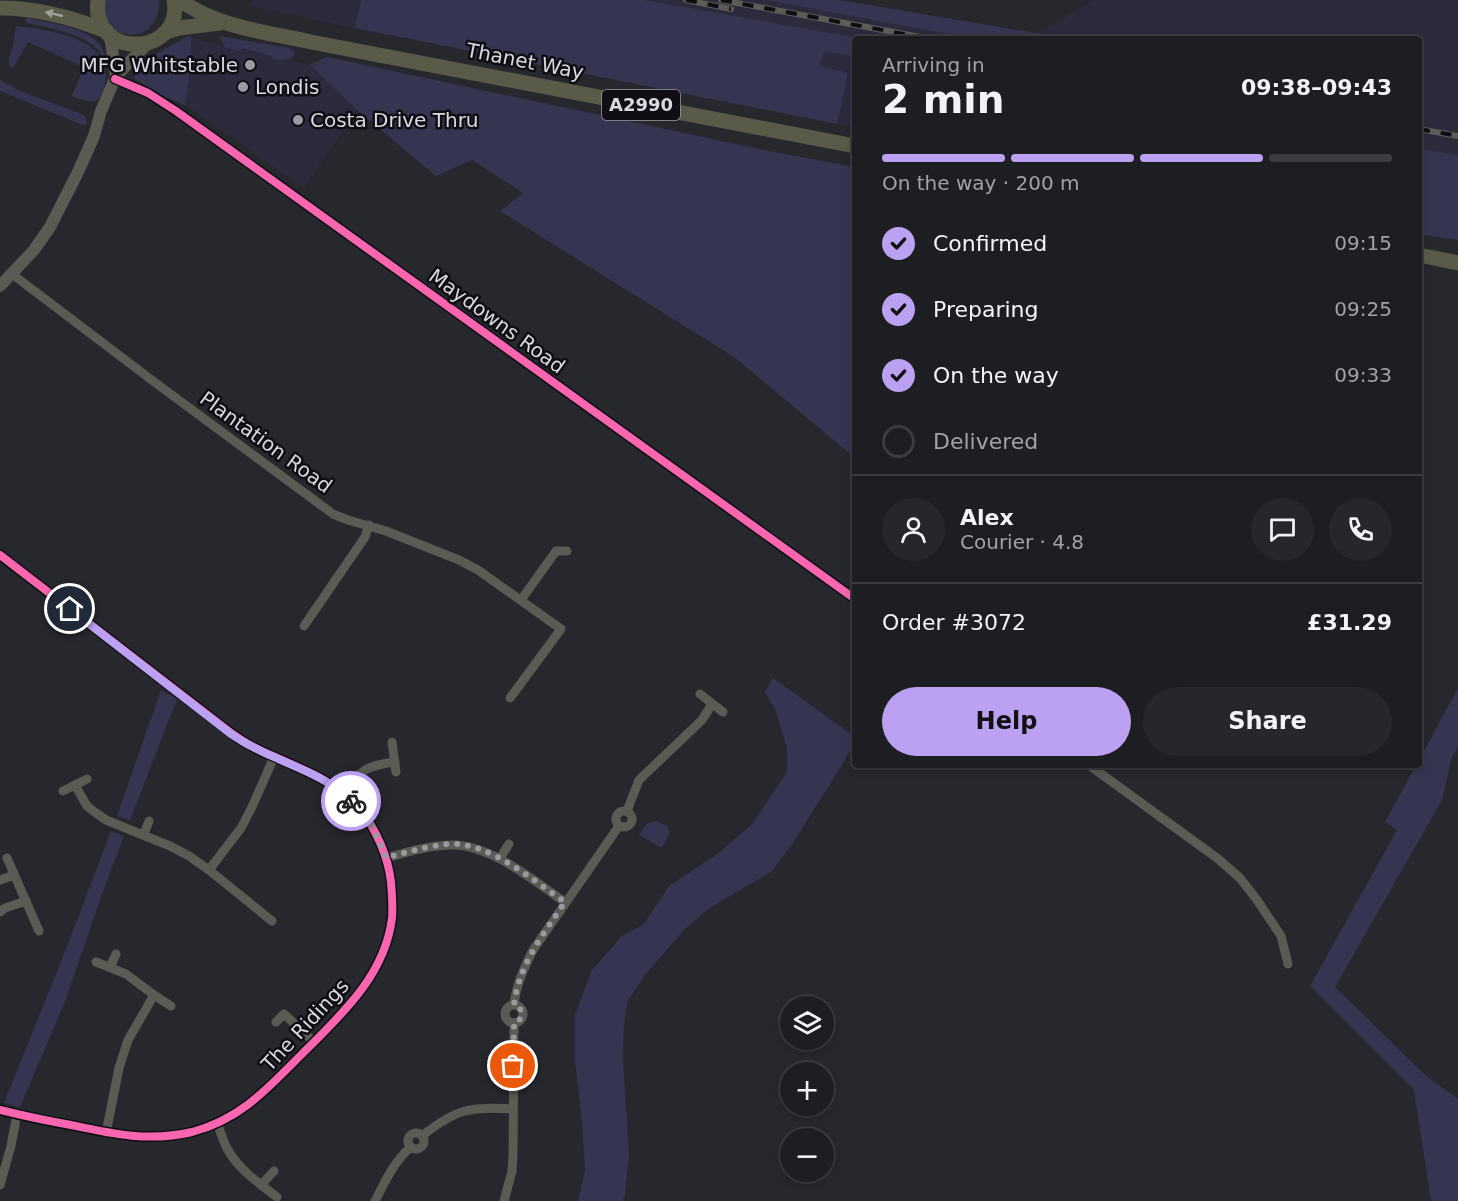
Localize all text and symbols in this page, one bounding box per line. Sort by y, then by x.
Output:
one-way arrow [45,8,63,18]
street label: Thanet Way [463,38,586,84]
place label: MFG Whitstable [80,53,238,77]
text: Arriving in [882,53,985,77]
marker: MFG Whitstable [243,58,257,72]
place label: Londis [255,75,319,99]
text: 09:38–09:43 [1241,75,1392,100]
text: 2 min [882,77,1004,122]
marker: Londis [236,80,250,94]
road number: A2990 [602,90,680,120]
place label: Costa Drive Thru [310,108,479,132]
marker: Costa Drive Thru [291,113,305,127]
text: On the way · 200 m [882,171,1080,195]
icon: check [882,227,915,260]
text: Confirmed [933,231,1047,256]
text: 09:15 [1334,231,1392,255]
street label: Maydowns Road [424,264,570,378]
icon: check [882,293,915,326]
text: Preparing [933,297,1039,322]
text: 09:25 [1334,297,1392,321]
icon: check [882,359,915,392]
text: On the way [933,363,1059,388]
text: 09:33 [1334,363,1392,387]
street label: Plantation Road [195,386,337,498]
text: Delivered [933,429,1038,454]
button: person [882,498,945,561]
button: chat [1251,498,1314,561]
button: phone [1329,498,1392,561]
text: Alex [960,505,1014,530]
text: Courier · 4.8 [960,530,1084,554]
pin [44,583,95,634]
icon: home [53,592,86,625]
text: Order #3072 [882,610,1026,635]
text: £31.29 [1307,610,1392,635]
button: Help [882,687,1131,756]
button: Share [1143,687,1392,756]
courier [321,771,381,831]
icon: bike [335,785,368,818]
street label: The Ridings [256,974,354,1077]
map controls [780,996,834,1182]
button: layers [780,996,834,1050]
pin [487,1040,538,1091]
icon: bag [496,1049,529,1082]
button: + [780,1062,834,1116]
button: − [780,1128,834,1182]

